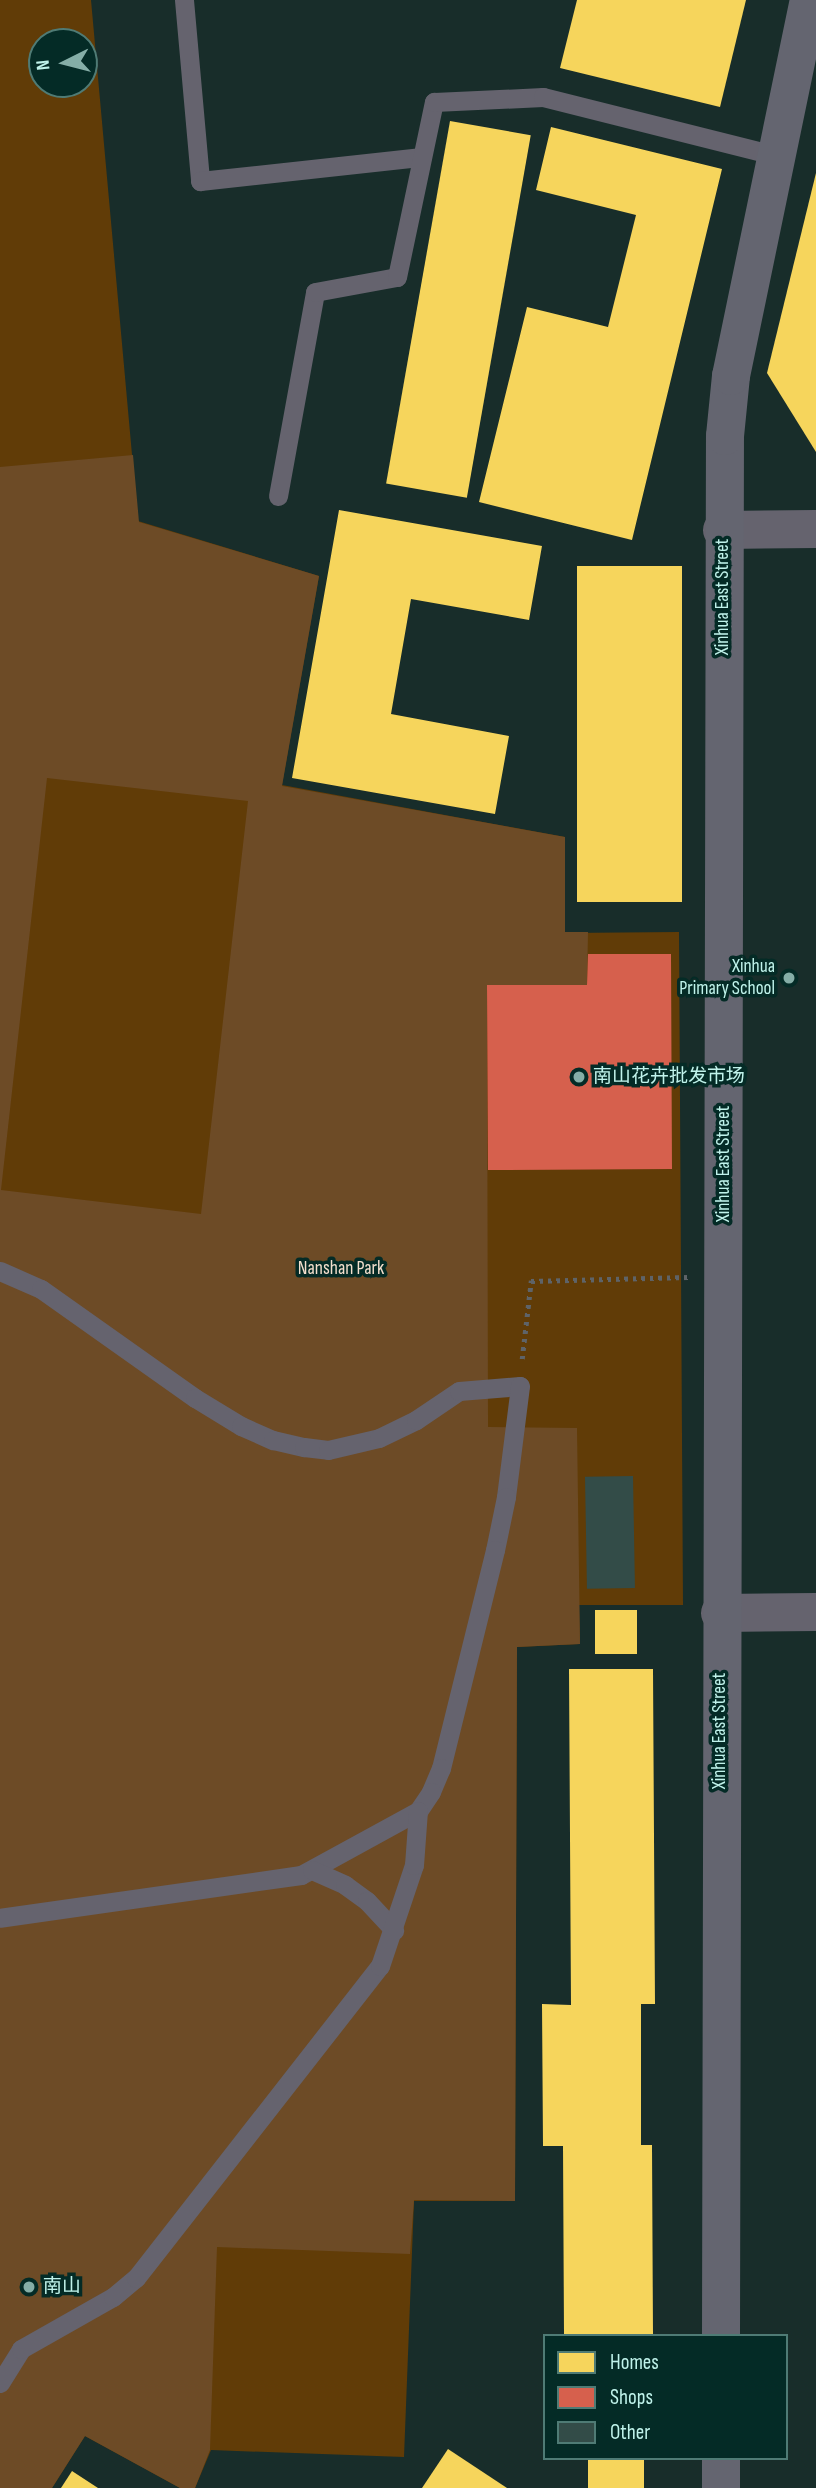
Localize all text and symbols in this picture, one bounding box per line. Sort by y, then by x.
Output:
north arrow [28,28,98,98]
text: N [32,59,56,71]
street label: Xinhua East Street [712,539,734,655]
place label: Xinhua Primary School [679,956,775,1000]
marker: Xinhua Primary School [781,970,797,986]
place label: 南山花卉批发市场 [593,1066,745,1088]
marker: 南山花卉批发市场 [571,1069,587,1085]
street label: Xinhua East Street [713,1106,735,1222]
park label: Nanshan Park [298,1258,384,1280]
street label: Xinhua East Street [709,1673,731,1789]
place label: 南山 [43,2276,81,2298]
marker: 南山 [21,2279,37,2295]
legend [543,2334,788,2460]
text: Homes [610,2350,659,2375]
text: Shops [610,2385,653,2410]
text: Other [610,2420,650,2445]

